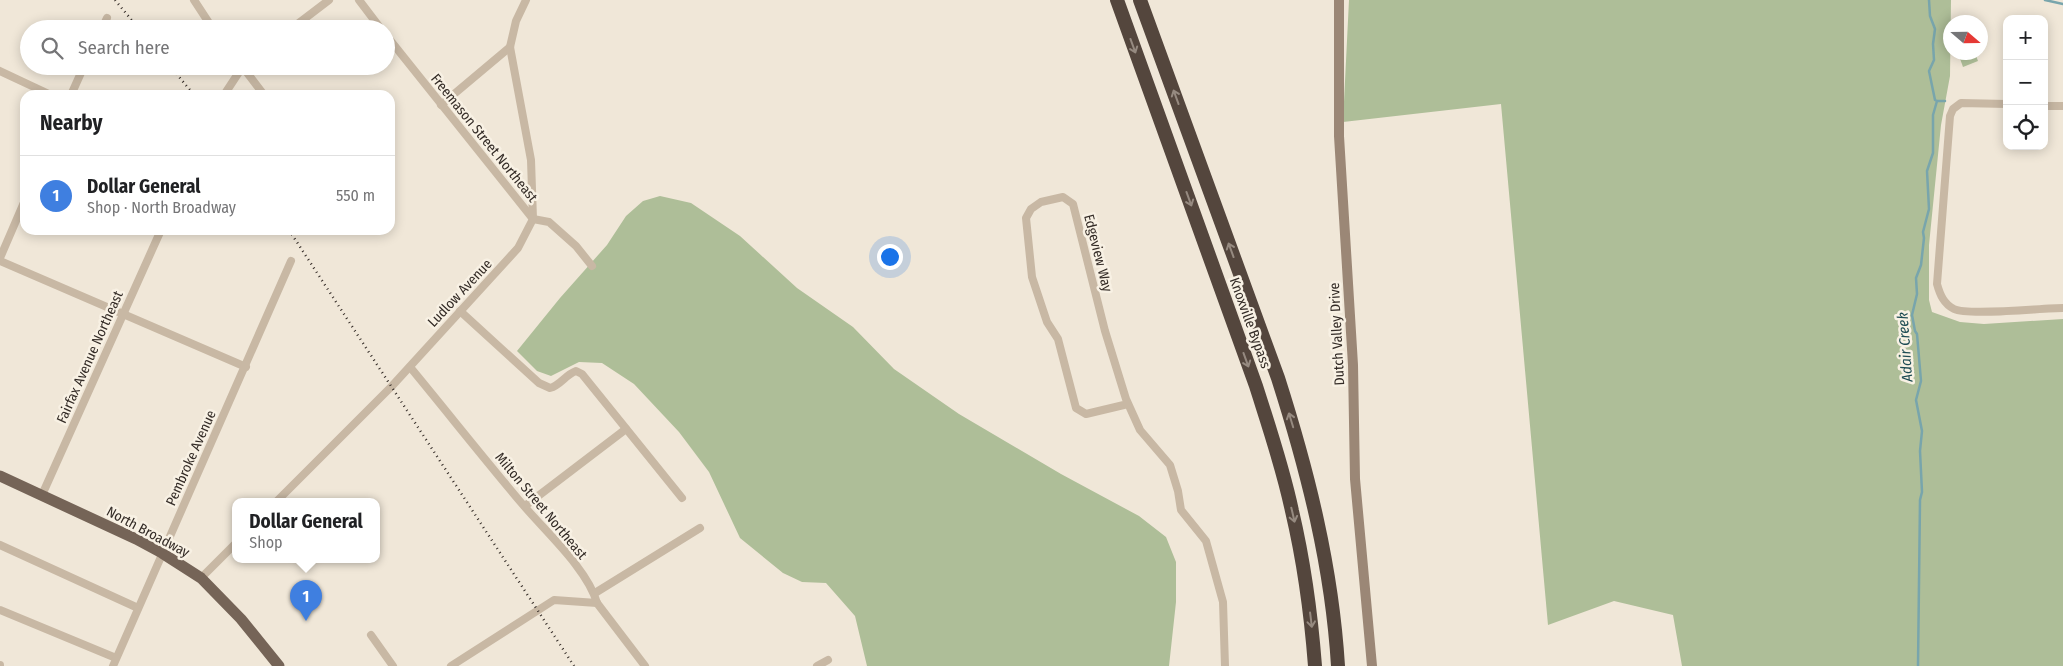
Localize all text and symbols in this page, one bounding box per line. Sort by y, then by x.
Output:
north arrow [1943,15,1988,60]
map controls [2003,15,2048,150]
button: + [2003,15,2048,60]
search box [20,20,395,75]
icon: search [38,34,66,62]
text: Search here [78,36,170,59]
one-way arrow [1129,38,1138,53]
button: − [2003,60,2048,105]
street label: Freemason Street Northeast [427,70,541,206]
one-way arrow [1171,90,1180,105]
button: locate [2003,105,2048,150]
text: Nearby [40,110,102,136]
text: Dollar General [87,175,200,198]
text: 1 [53,186,59,205]
text: 550 m [336,186,375,205]
one-way arrow [1185,190,1194,206]
text: Shop · North Broadway [87,198,236,217]
street label: Edgeview Way [1080,213,1116,294]
one-way arrow [1226,243,1235,258]
your location [877,244,903,270]
street label: Ludlow Avenue [424,256,496,330]
street label: Knoxville Bypass [1226,275,1274,371]
street label: Dutch Valley Drive [1326,282,1348,386]
street label: Fairfax Avenue Northeast [53,288,127,426]
water label: Adair Creek [1894,311,1916,383]
one-way arrow [1242,351,1251,367]
street label: Pembroke Avenue [162,408,220,508]
one-way arrow [1285,412,1295,428]
street label: Milton Street Northeast [491,449,591,563]
popup [232,498,380,563]
street label: North Broadway [104,503,193,561]
one-way arrow [1289,507,1298,523]
text: Dollar General [249,510,363,533]
text: Shop [249,533,283,552]
pin: 1 [290,580,322,621]
one-way arrow [1306,611,1316,627]

